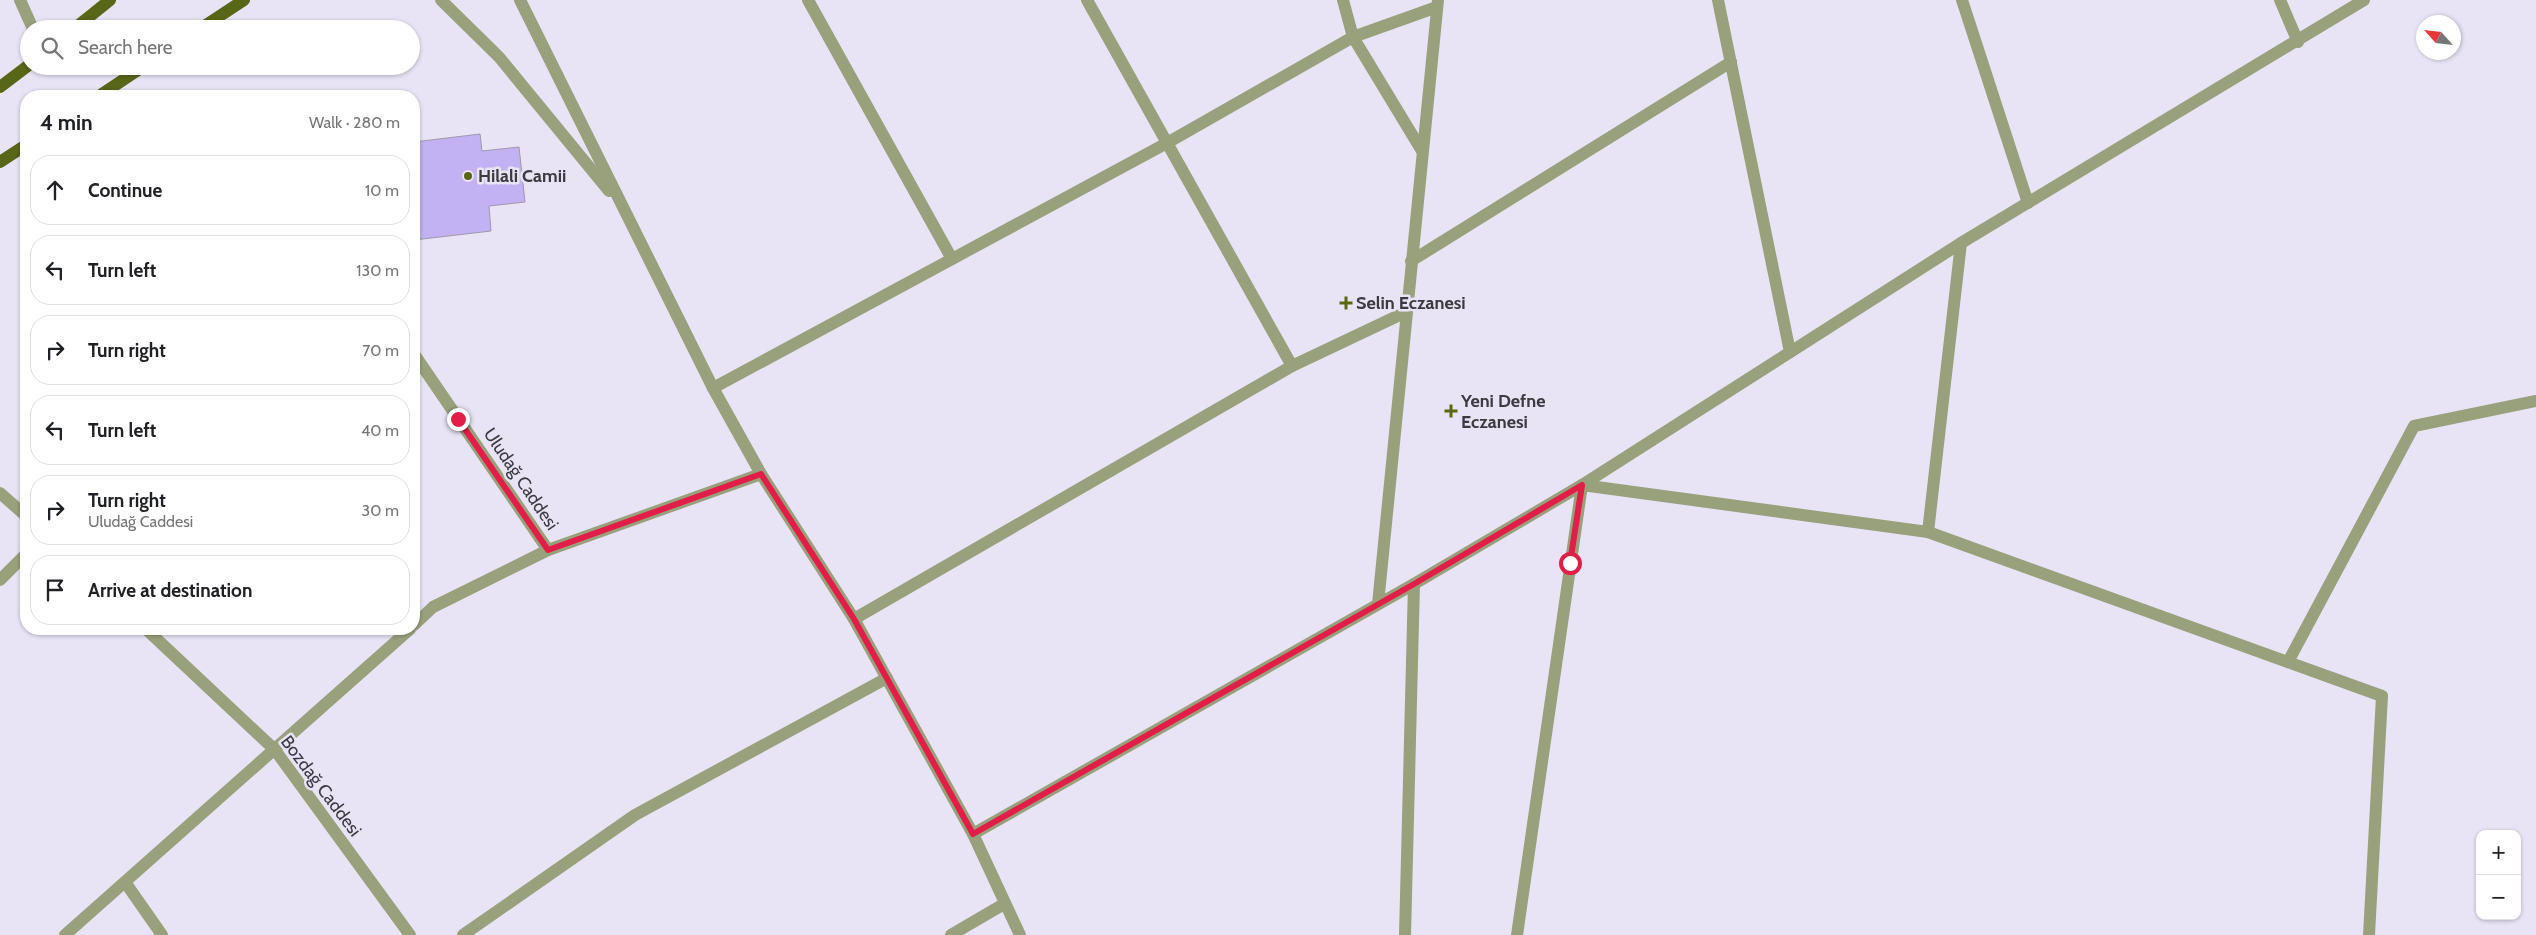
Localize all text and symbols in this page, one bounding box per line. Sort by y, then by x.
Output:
north arrow [2416,15,2461,60]
search box [20,20,420,75]
icon: search [38,34,66,62]
text: Search here [78,36,172,59]
text: 4 min [40,110,93,135]
text: Walk · 280 m [309,113,400,132]
place label: Hilali Camii [478,165,566,187]
marker: Hilali Camii [462,170,474,182]
icon: ahead [41,176,69,204]
text: Continue [88,179,162,202]
text: 10 m [365,181,399,200]
icon: left [41,256,69,284]
text: Turn left [88,259,156,282]
text: 130 m [356,261,399,280]
place label: Selin Eczanesi [1356,292,1466,314]
marker: Selin Eczanesi [1340,297,1352,309]
icon: right [41,336,69,364]
text: Turn right [88,339,166,362]
text: 70 m [362,341,399,360]
place label: Yeni Defne Eczanesi [1460,390,1545,433]
marker: Yeni Defne Eczanesi [1445,405,1457,417]
route end [447,408,470,431]
icon: left [41,416,69,444]
text: Turn left [88,419,156,442]
text: 40 m [361,421,399,440]
street label: Uludağ Caddesi [479,424,563,534]
text: Turn right [88,489,166,512]
icon: right [41,496,69,524]
text: 30 m [362,501,399,520]
text: Uludağ Caddesi [88,512,193,531]
route start [1559,552,1582,575]
icon: arrive [41,576,69,604]
text: Arrive at destination [88,579,252,602]
street label: Bozdağ Caddesi [276,731,366,841]
map controls [2476,830,2521,920]
button: + [2476,830,2521,875]
button: − [2476,875,2521,920]

